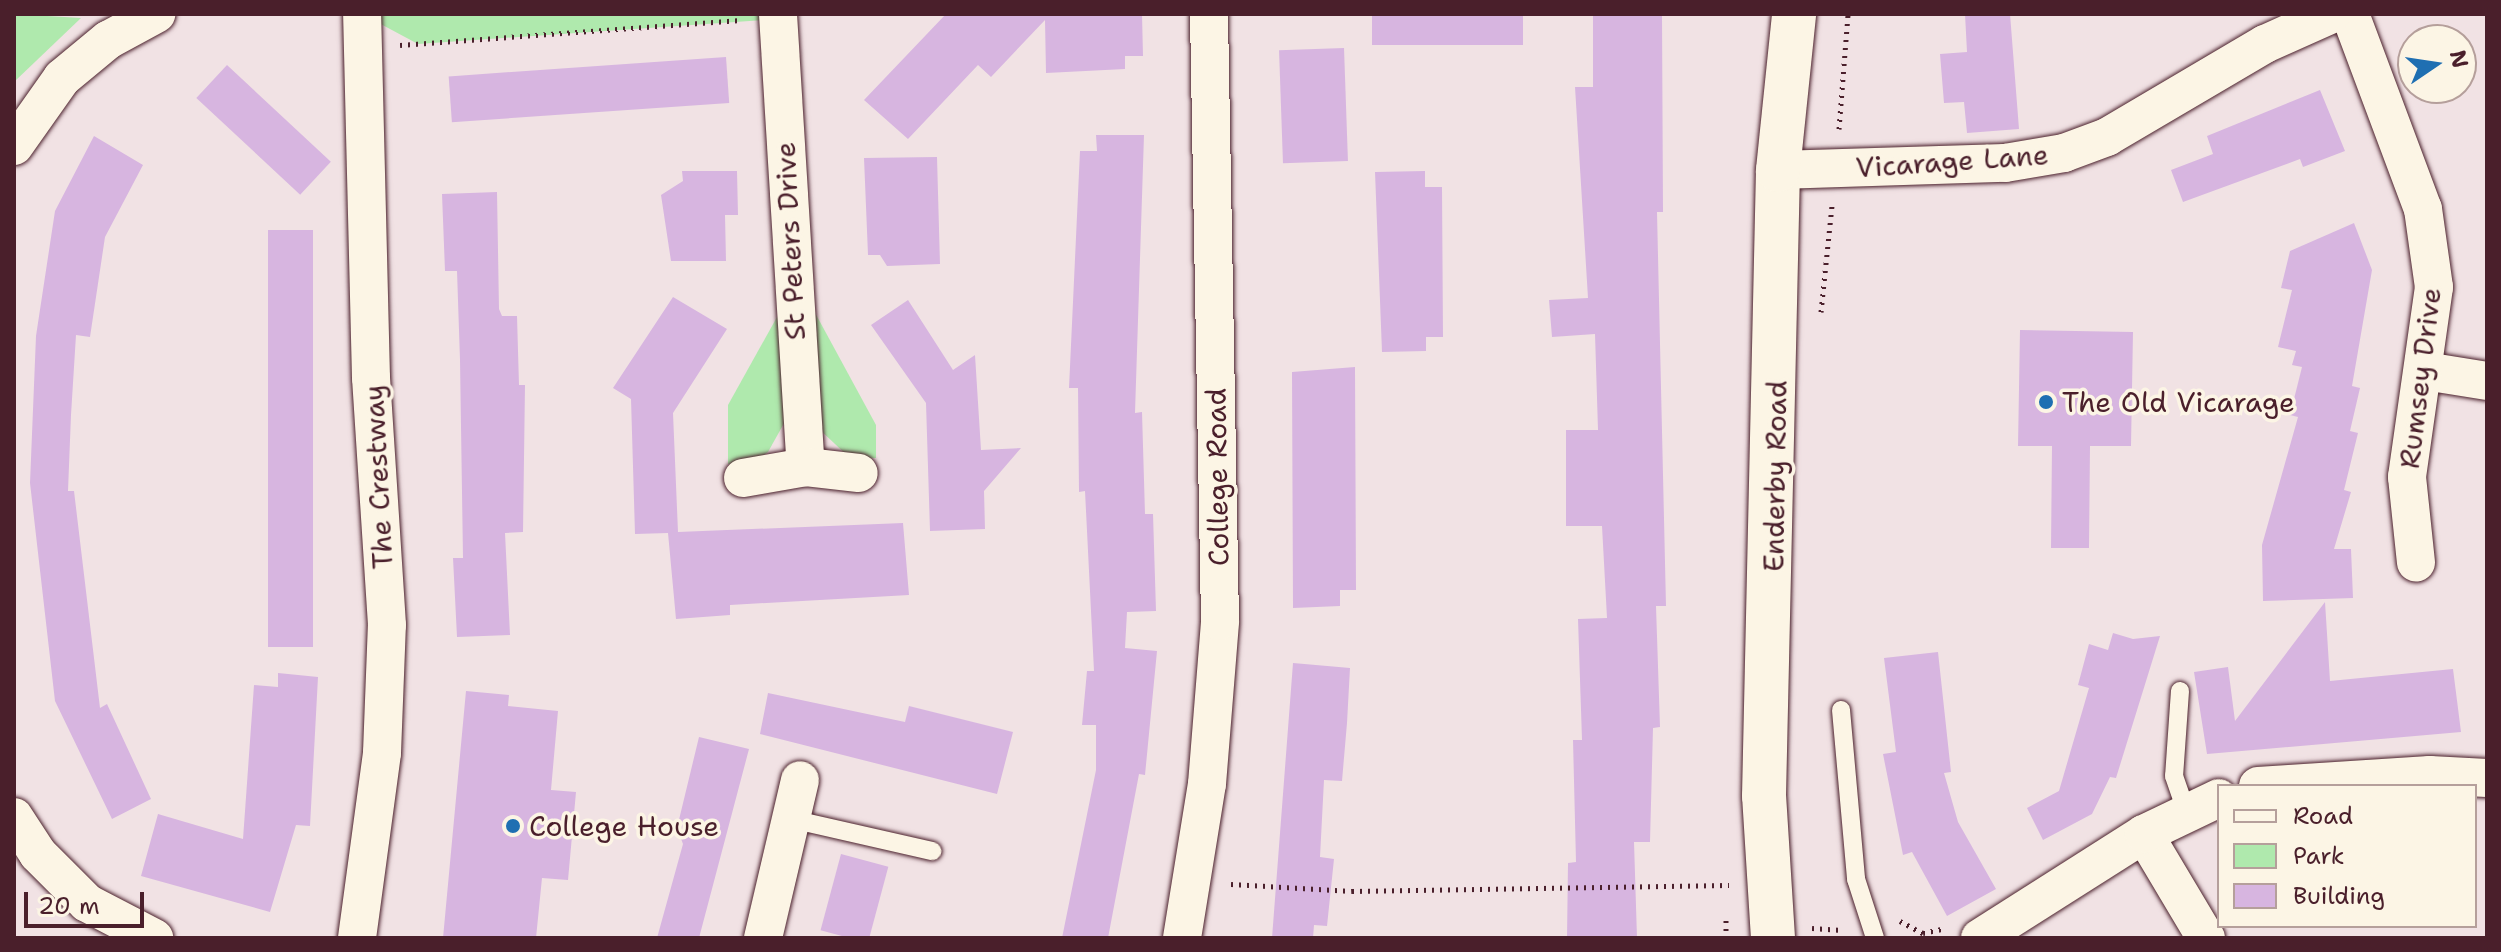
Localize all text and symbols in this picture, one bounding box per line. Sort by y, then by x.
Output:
north arrow [2397,24,2477,104]
text: N [2443,47,2475,71]
street label: Vicarage Lane [1854,138,2050,184]
street label: St Peters Drive [768,141,812,341]
street label: Rumsey Drive [2392,286,2448,470]
street label: Enderby Road [1757,380,1793,572]
street label: The Crestway [356,384,400,570]
place label: The Old Vicarage [2062,385,2295,419]
street label: College Road [1199,388,1235,566]
marker: The Old Vicarage [2037,393,2055,411]
legend [2217,784,2477,928]
text: Road [2293,800,2353,832]
place label: College House [529,809,719,843]
marker: College House [504,817,522,835]
text: Park [2293,840,2345,872]
scale bar [28,876,148,926]
text: Building [2293,880,2385,912]
text: 20 m [38,890,100,922]

